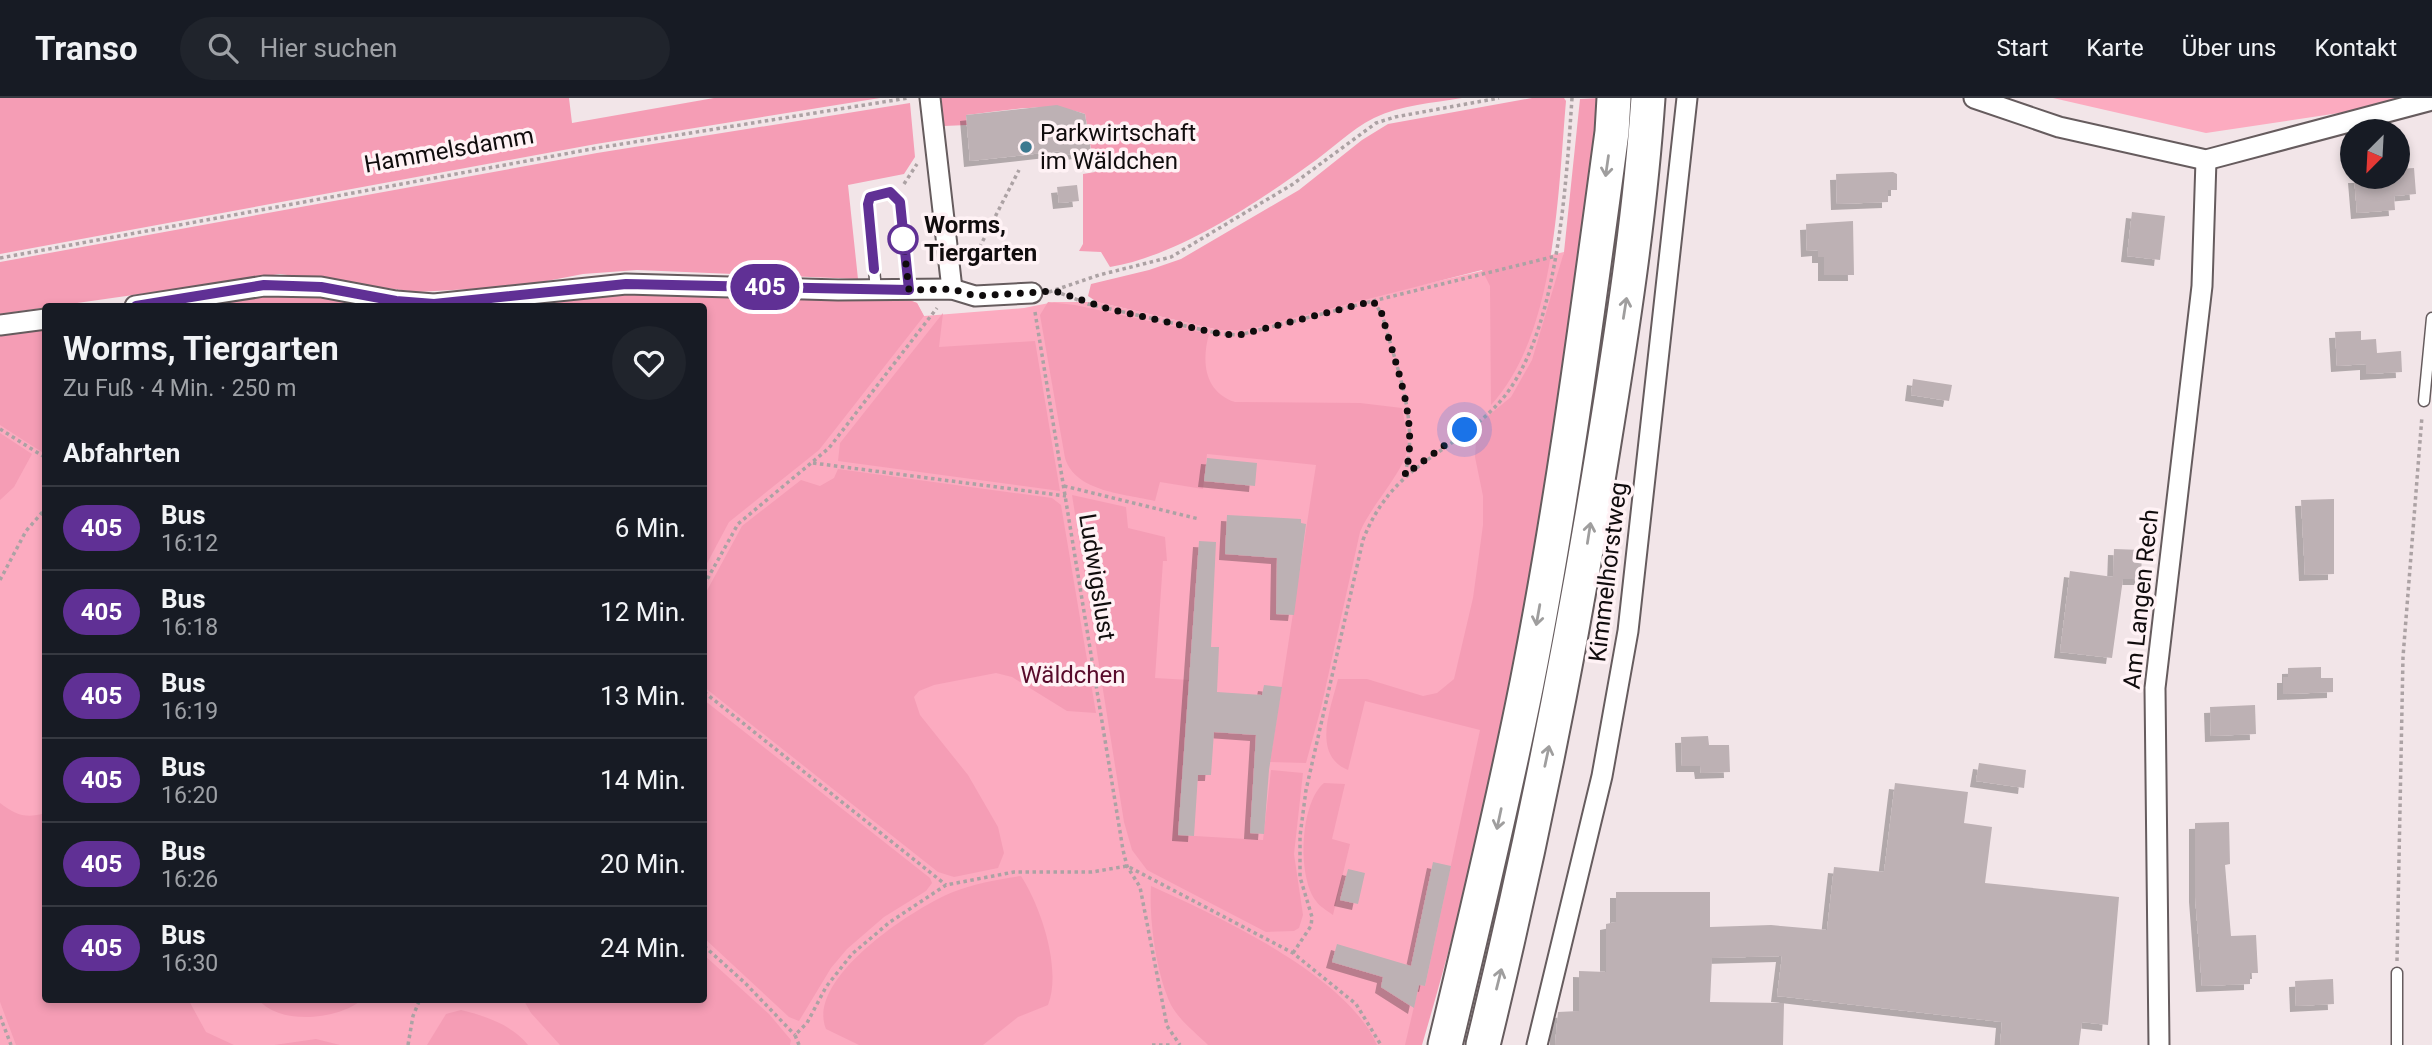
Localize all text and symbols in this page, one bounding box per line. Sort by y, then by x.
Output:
search box [180,17,670,80]
text: Transo [35,29,138,68]
icon: search [204,29,242,67]
text: Hier suchen [260,33,397,63]
text: Start [1997,34,2048,62]
text: Karte [2086,34,2144,62]
text: Über uns [2182,34,2276,62]
text: Kontakt [2314,34,2397,62]
place label: Parkwirtschaft im Wäldchen [1040,119,1196,175]
north arrow [2340,119,2410,189]
map controls [2340,119,2410,189]
street label: Hammelsdamm [362,121,536,179]
marker: Parkwirtschaft im Wäldchen [1018,139,1034,155]
one-way arrow [1600,154,1613,177]
place label: Worms, Tiergarten [924,211,1037,267]
marker: Worms, Tiergarten [888,224,918,254]
line badge: 405 [725,264,805,310]
text: 405 [744,273,786,301]
one-way arrow [1619,297,1632,320]
button: heart [612,326,686,400]
text: Worms, Tiergarten [63,329,339,368]
text: Zu Fuß · 4 Min. · 250 m [63,375,296,402]
your location [1447,412,1482,447]
text: Abfahrten [63,438,180,468]
street label: Kimmelhorstweg [1583,480,1633,664]
text: Bus [161,500,206,530]
street label: Am Langen Rech [2118,508,2164,690]
street label: Ludwigslust [1073,511,1121,643]
text: 6 Min. [615,513,686,543]
text: 405 [81,514,122,542]
one-way arrow [1583,522,1596,545]
text: 16:12 [161,530,218,557]
text: Bus [161,584,206,614]
text: 12 Min. [600,597,686,627]
text: 405 [81,598,122,626]
one-way arrow [1531,603,1545,626]
text: 16:18 [161,614,218,641]
park label: Wäldchen [1020,661,1126,689]
text: Bus [161,668,206,698]
text: 13 Min. [600,681,686,711]
text: 405 [81,682,122,710]
text: 16:19 [161,698,218,725]
one-way arrow [1540,745,1554,768]
text: Bus [161,752,206,782]
text: 14 Min. [600,765,686,795]
text: 405 [81,766,122,794]
text: 16:20 [161,782,218,809]
one-way arrow [1492,807,1506,830]
text: Bus [161,836,206,866]
text: 20 Min. [600,849,686,879]
text: 405 [81,850,122,878]
text: 16:26 [161,866,218,893]
text: Bus [161,920,206,950]
text: 24 Min. [600,933,686,963]
text: 405 [81,934,122,962]
text: 16:30 [161,950,218,977]
one-way arrow [1493,968,1506,991]

